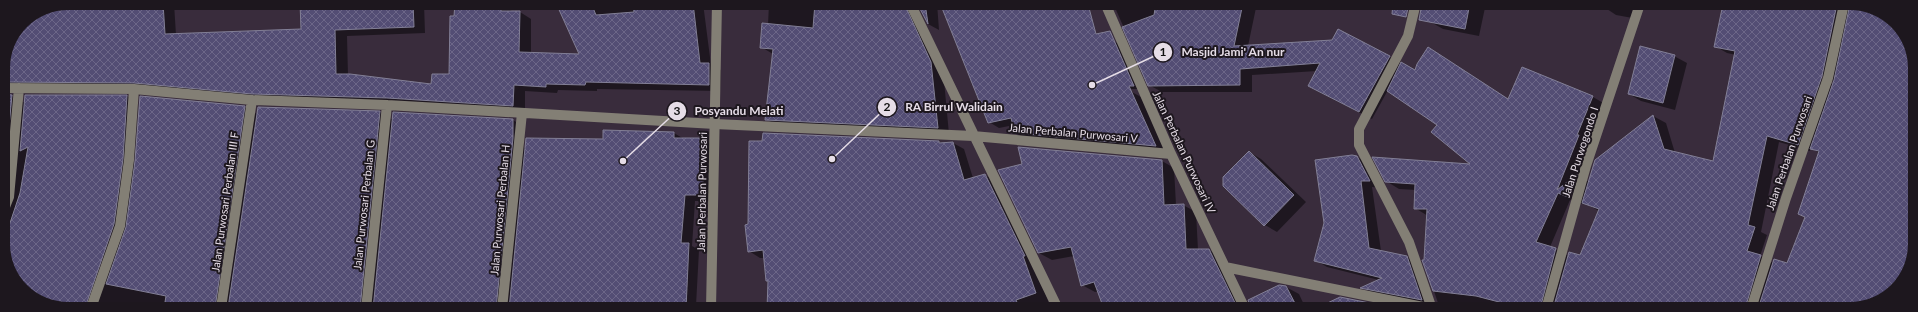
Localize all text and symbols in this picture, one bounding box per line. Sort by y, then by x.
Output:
callout: Masjid Jami' An nur [1153,40,1293,64]
text: 1 [1160,44,1167,59]
text: Masjid Jami' An nur [1181,44,1285,59]
street label: Jalan Perbalan Purwosari IV [1150,89,1219,215]
street label: Jalan Perbalan Purwosari [1763,94,1814,212]
callout: RA Birrul Walidain [877,95,1011,119]
callout: Posyandu Melati [667,99,792,123]
text: 2 [884,99,891,114]
text: RA Birrul Walidain [905,99,1003,114]
text: 3 [674,103,681,118]
text: Posyandu Melati [694,103,784,118]
street label: Jalan Purwogondo I [1559,105,1600,199]
street label: Jalan Perbalan Purwosari V [1008,120,1139,145]
street label: Jalan Purwosari Perbalan III F [208,131,241,273]
street label: Jalan Perbalan Purwosari [694,132,709,252]
street label: Jalan Purwosari Perbalan G [350,139,377,271]
street label: Jalan Purwosari Perbalan H [487,144,512,276]

